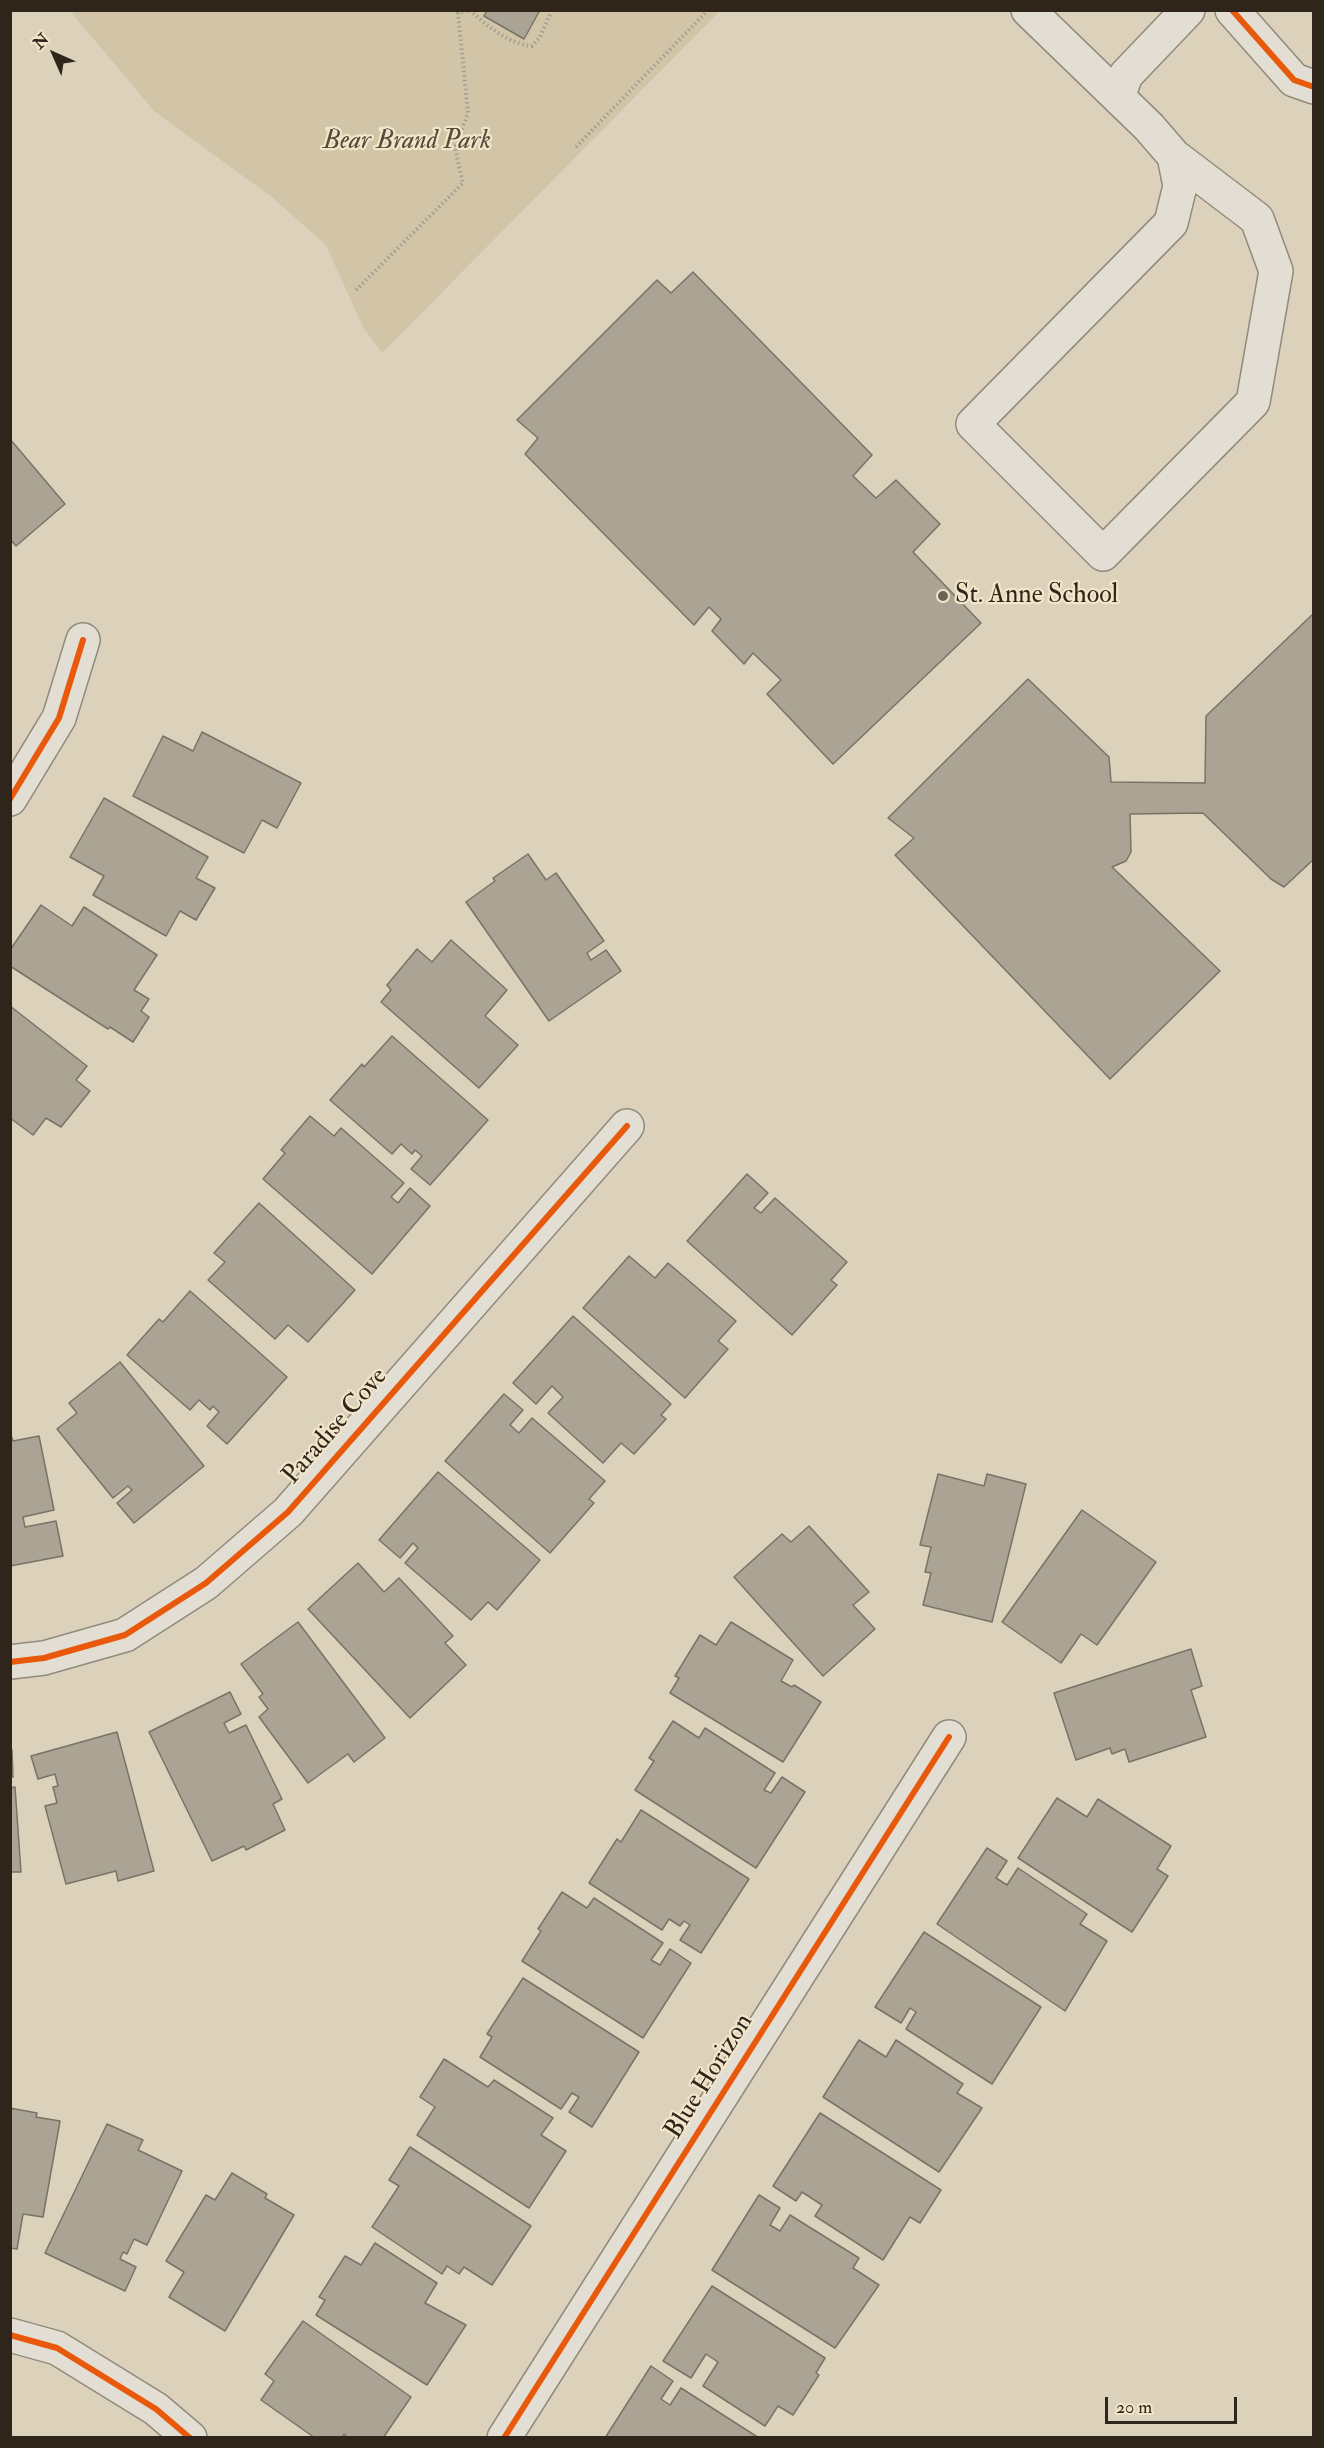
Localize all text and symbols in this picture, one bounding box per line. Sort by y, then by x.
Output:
north arrow [24,24,84,84]
text: N [29,29,53,53]
park label: Bear Brand Park [323,126,491,158]
place label: St. Anne School [955,580,1118,612]
marker: St. Anne School [936,589,950,603]
street label: Paradise Cove [277,1362,395,1492]
street label: Blue Horizon [659,2009,761,2145]
scale bar [1108,2385,1240,2423]
text: 20 m [1116,2396,1152,2419]

